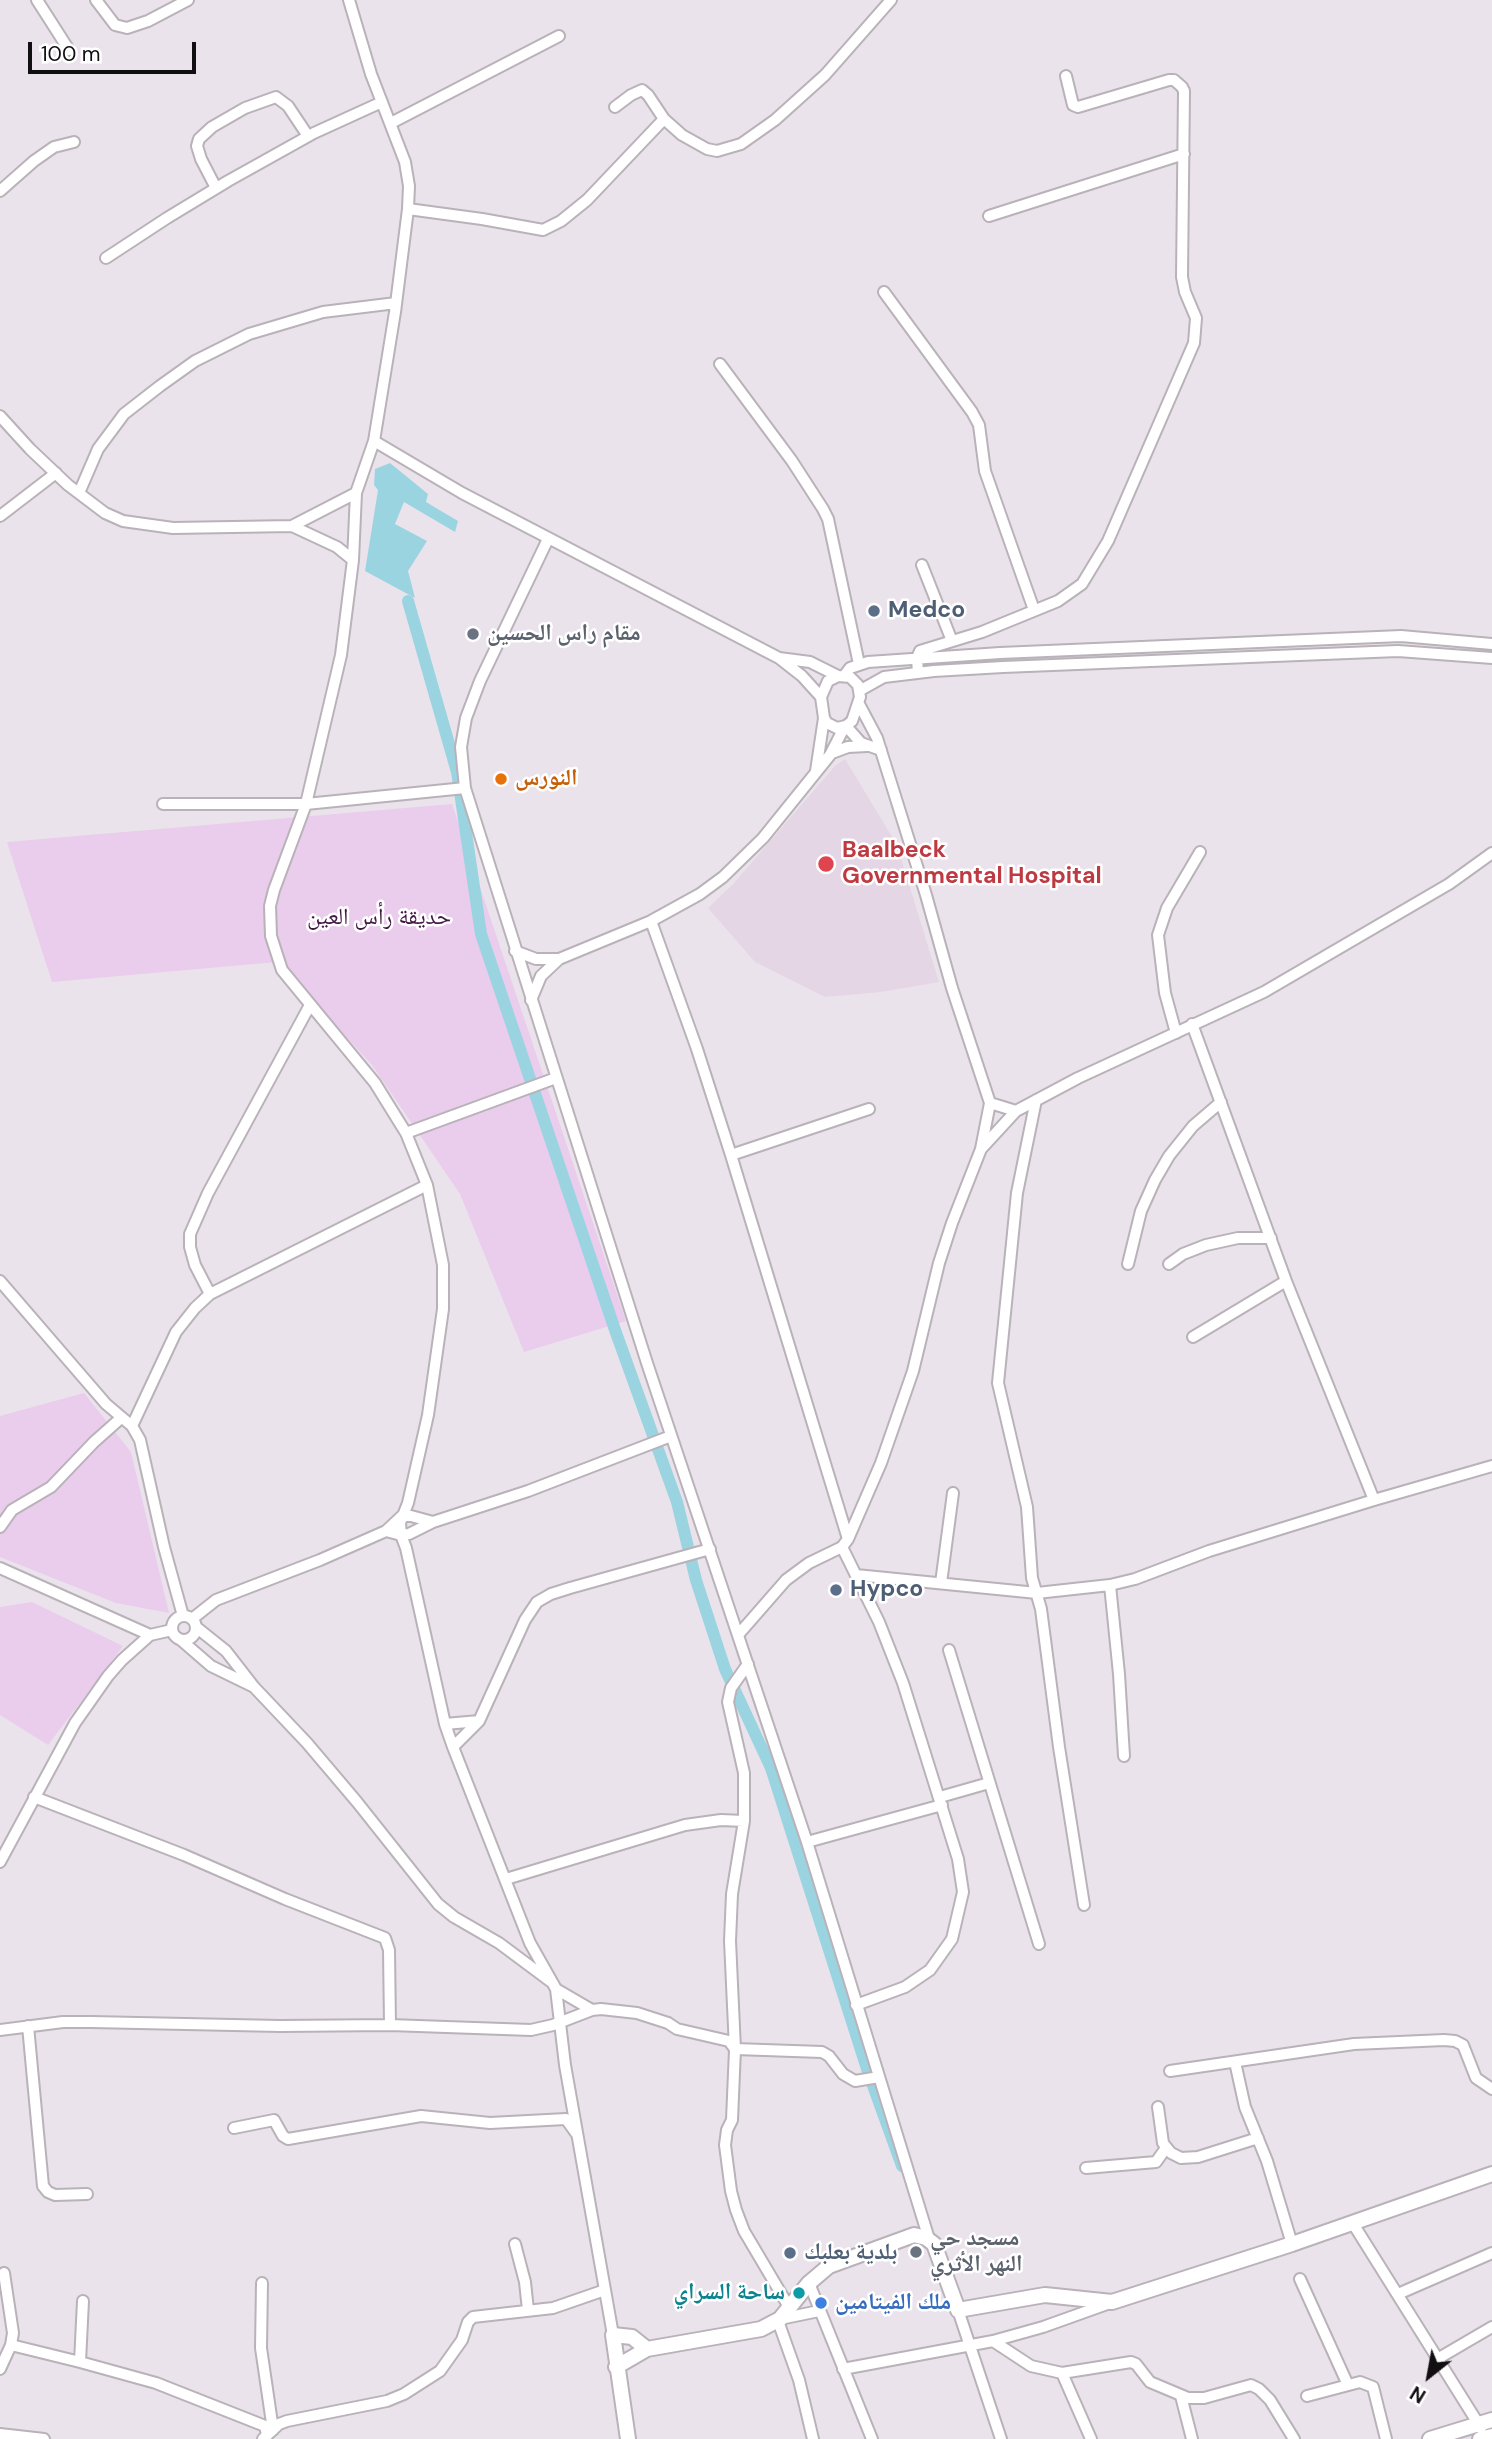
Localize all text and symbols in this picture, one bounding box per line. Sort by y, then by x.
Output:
scale bar [32,28,200,72]
text: 100 m [41,40,101,68]
place label: Medco [888,597,965,625]
marker: Medco [866,603,882,619]
place label: مقام راس الحسين [487,620,641,648]
marker: مقام راس الحسين [465,626,481,642]
place label: النورس [515,765,578,793]
marker: النورس [493,771,509,787]
place label: Baalbeck Governmental Hospital [842,837,1102,891]
marker: Baalbeck Governmental Hospital [816,854,836,874]
park label: حديقة رأس العين [307,904,451,932]
place label: Hypco [850,1576,923,1604]
marker: Hypco [828,1582,844,1598]
place label: مسجد حي النهر الأثري [930,2225,1023,2279]
place label: بلدية بعلبك [804,2239,897,2267]
marker: مسجد حي النهر الأثري [908,2244,924,2260]
marker: بلدية بعلبك [782,2245,798,2261]
place label: ساحة السراي [673,2279,785,2307]
marker: ساحة السراي [791,2285,807,2301]
place label: ملك الفيتامين [835,2289,951,2317]
marker: ملك الفيتامين [813,2295,829,2311]
north arrow [1394,2341,1464,2411]
text: N [1406,2380,1430,2409]

